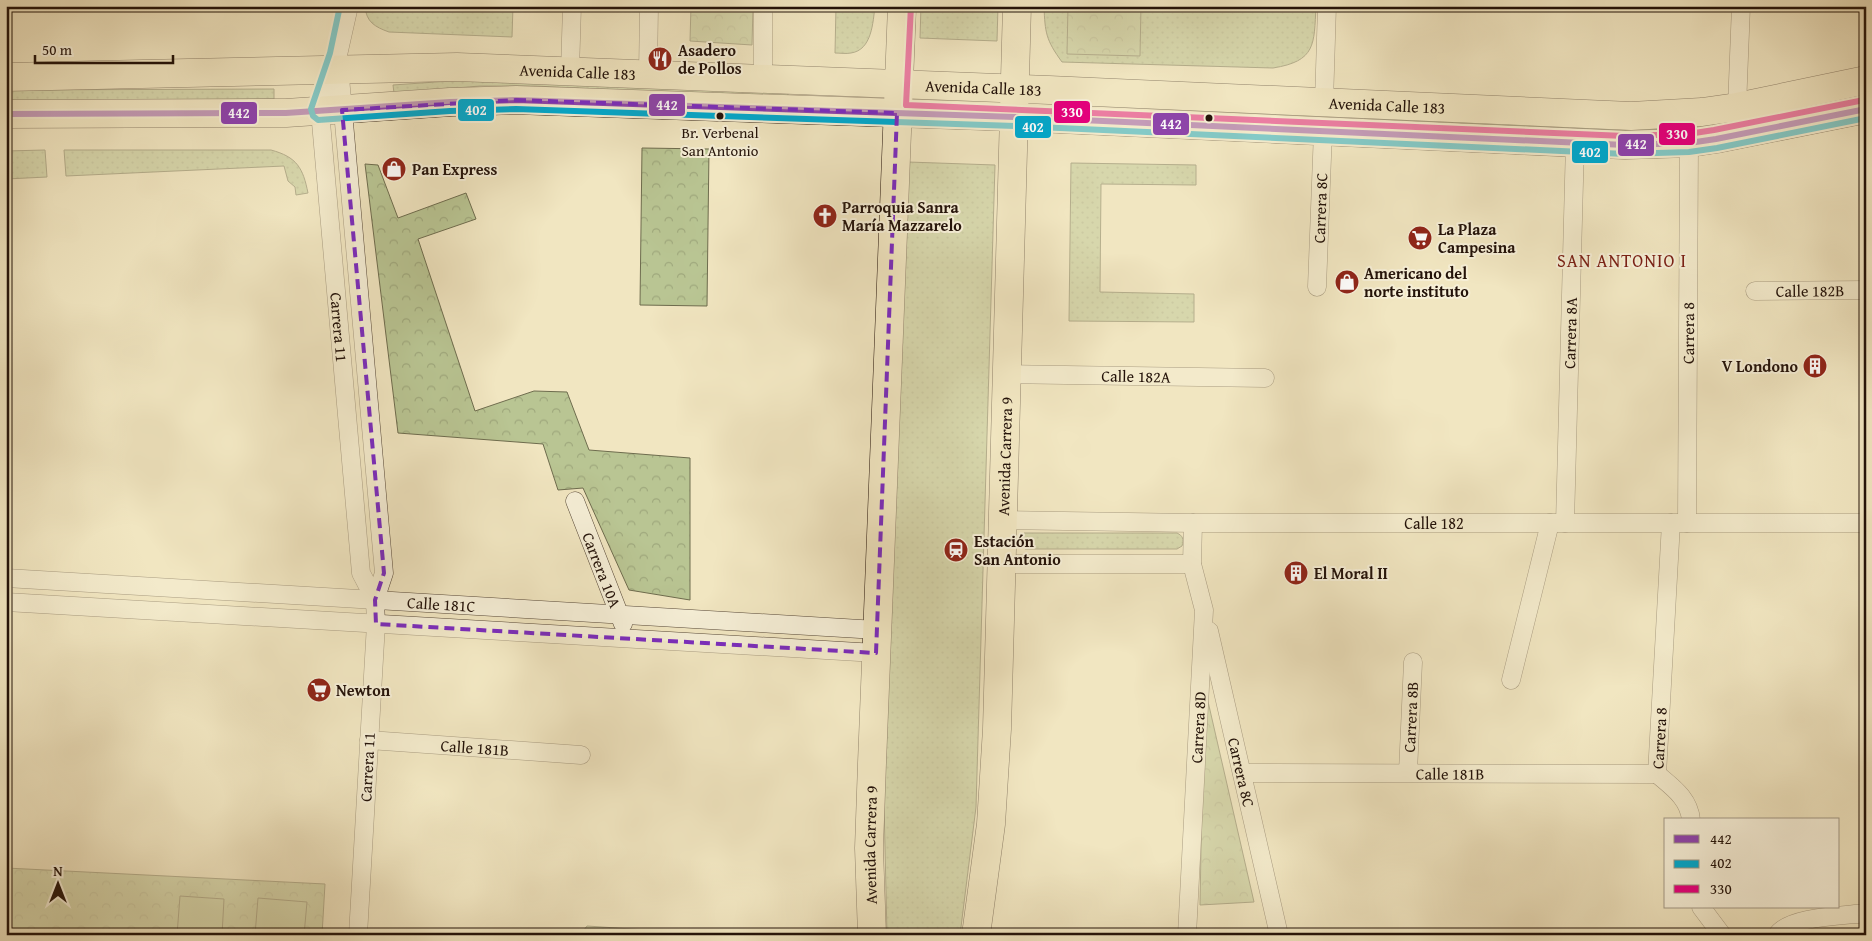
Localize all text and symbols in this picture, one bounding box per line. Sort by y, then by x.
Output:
scale bar [35,32,172,64]
place label: Asadero de Pollos [678,38,742,80]
text: 50 m [42,39,73,60]
restaurant icon: Asadero de Pollos [647,46,673,72]
street label: Avenida Calle 183 [519,57,637,86]
street label: Avenida Calle 183 [925,73,1042,102]
street label: Avenida Calle 183 [1328,91,1446,120]
line badge: 442 [648,93,686,117]
text: 442 [656,95,678,115]
line badge: 402 [457,98,495,122]
text: 402 [465,100,487,120]
line badge: 330 [1053,100,1091,124]
line badge: 442 [220,101,258,125]
text: 330 [1061,102,1083,122]
text: 442 [228,103,250,123]
marker: Br. Verbenal San Antonio [715,111,725,121]
line badge: 442 [1152,112,1190,136]
unlabelled marker [1204,113,1214,123]
text: 442 [1160,114,1182,134]
line badge: 402 [1014,115,1052,139]
text: 402 [1022,117,1044,137]
place label: Br. Verbenal San Antonio [681,122,759,161]
line badge: 330 [1658,122,1696,146]
text: 330 [1666,124,1688,144]
line badge: 442 [1617,133,1655,157]
text: 442 [1625,134,1647,154]
line badge: 402 [1571,140,1609,164]
text: 402 [1579,142,1601,162]
shop icon: Pan Express [381,156,407,182]
place label: Pan Express [412,157,497,181]
street label: Carrera 8C [1307,172,1333,244]
place label: Parroquia Sanra María Mazzarelo [842,195,962,237]
church icon: Parroquia Sanra María Mazzarelo [812,203,838,229]
place label: La Plaza Campesina [1438,217,1516,259]
supermarket icon: La Plaza Campesina [1407,225,1433,251]
district label: SAN ANTONIO I [1557,247,1687,274]
place label: Americano del norte instituto [1364,261,1469,303]
shop icon: Americano del norte instituto [1334,269,1360,295]
street label: Calle 182B [1776,278,1844,303]
street label: Carrera 11 [324,291,354,363]
street label: Carrera 8A [1557,297,1583,369]
street label: Carrera 8 [1676,302,1700,364]
building icon: V Londono [1802,353,1828,379]
place label: V Londono [1722,354,1798,378]
street label: Calle 182A [1101,363,1171,389]
street label: Avenida Carrera 9 [991,396,1018,516]
street label: Calle 182 [1404,511,1464,535]
street label: Carrera 10A [576,529,628,612]
place label: Estación San Antonio [974,529,1061,571]
station icon: Estación San Antonio [943,537,969,563]
building icon: El Moral II [1283,560,1309,586]
place label: El Moral II [1314,561,1388,585]
street label: Calle 181C [407,590,476,618]
supermarket icon: Newton [306,677,332,703]
place label: Newton [336,678,391,702]
street label: Carrera 8B [1397,681,1424,753]
street label: Carrera 8D [1184,691,1212,764]
street label: Carrera 8 [1645,706,1673,770]
street label: Carrera 11 [353,732,381,802]
street label: Calle 181B [440,733,510,762]
street label: Carrera 8C [1222,735,1261,810]
street label: Calle 181B [1416,761,1484,786]
street label: Avenida Carrera 9 [857,785,883,905]
legend [1664,818,1840,908]
text: 442 [1710,828,1732,849]
text: 402 [1710,852,1732,873]
north arrow [32,858,82,908]
text: N [53,861,63,881]
text: 330 [1710,878,1732,899]

